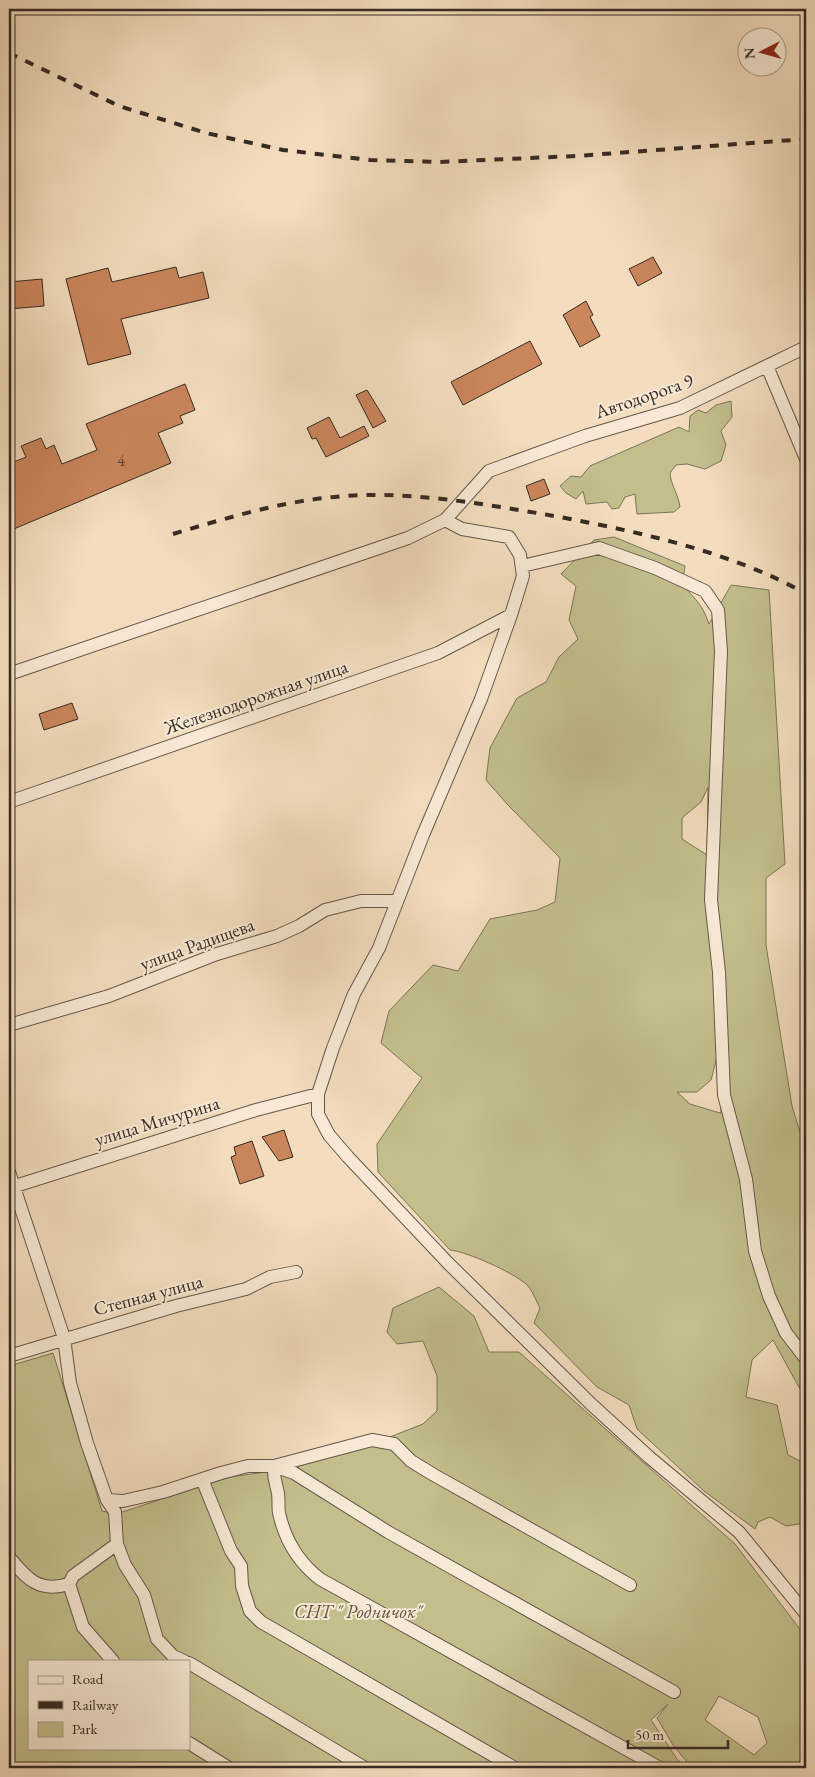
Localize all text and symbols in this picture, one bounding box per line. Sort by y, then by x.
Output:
north arrow [738,28,788,78]
text: N [739,46,759,60]
street label: Автодорога 9 [591,368,697,425]
house number: 4 [117,450,125,471]
street label: Железнодорожная улица [160,654,352,741]
street label: улица Радищева [136,912,258,976]
street label: улица Мичурина [91,1090,223,1152]
street label: Степная улица [90,1268,206,1322]
park label: СНТ " Родничок" [294,1599,424,1624]
legend [28,1660,190,1750]
text: Road [72,1669,104,1688]
text: Railway [72,1695,119,1714]
scale bar [628,1717,728,1749]
text: Park [72,1719,99,1738]
text: 50 m [635,1725,664,1744]

